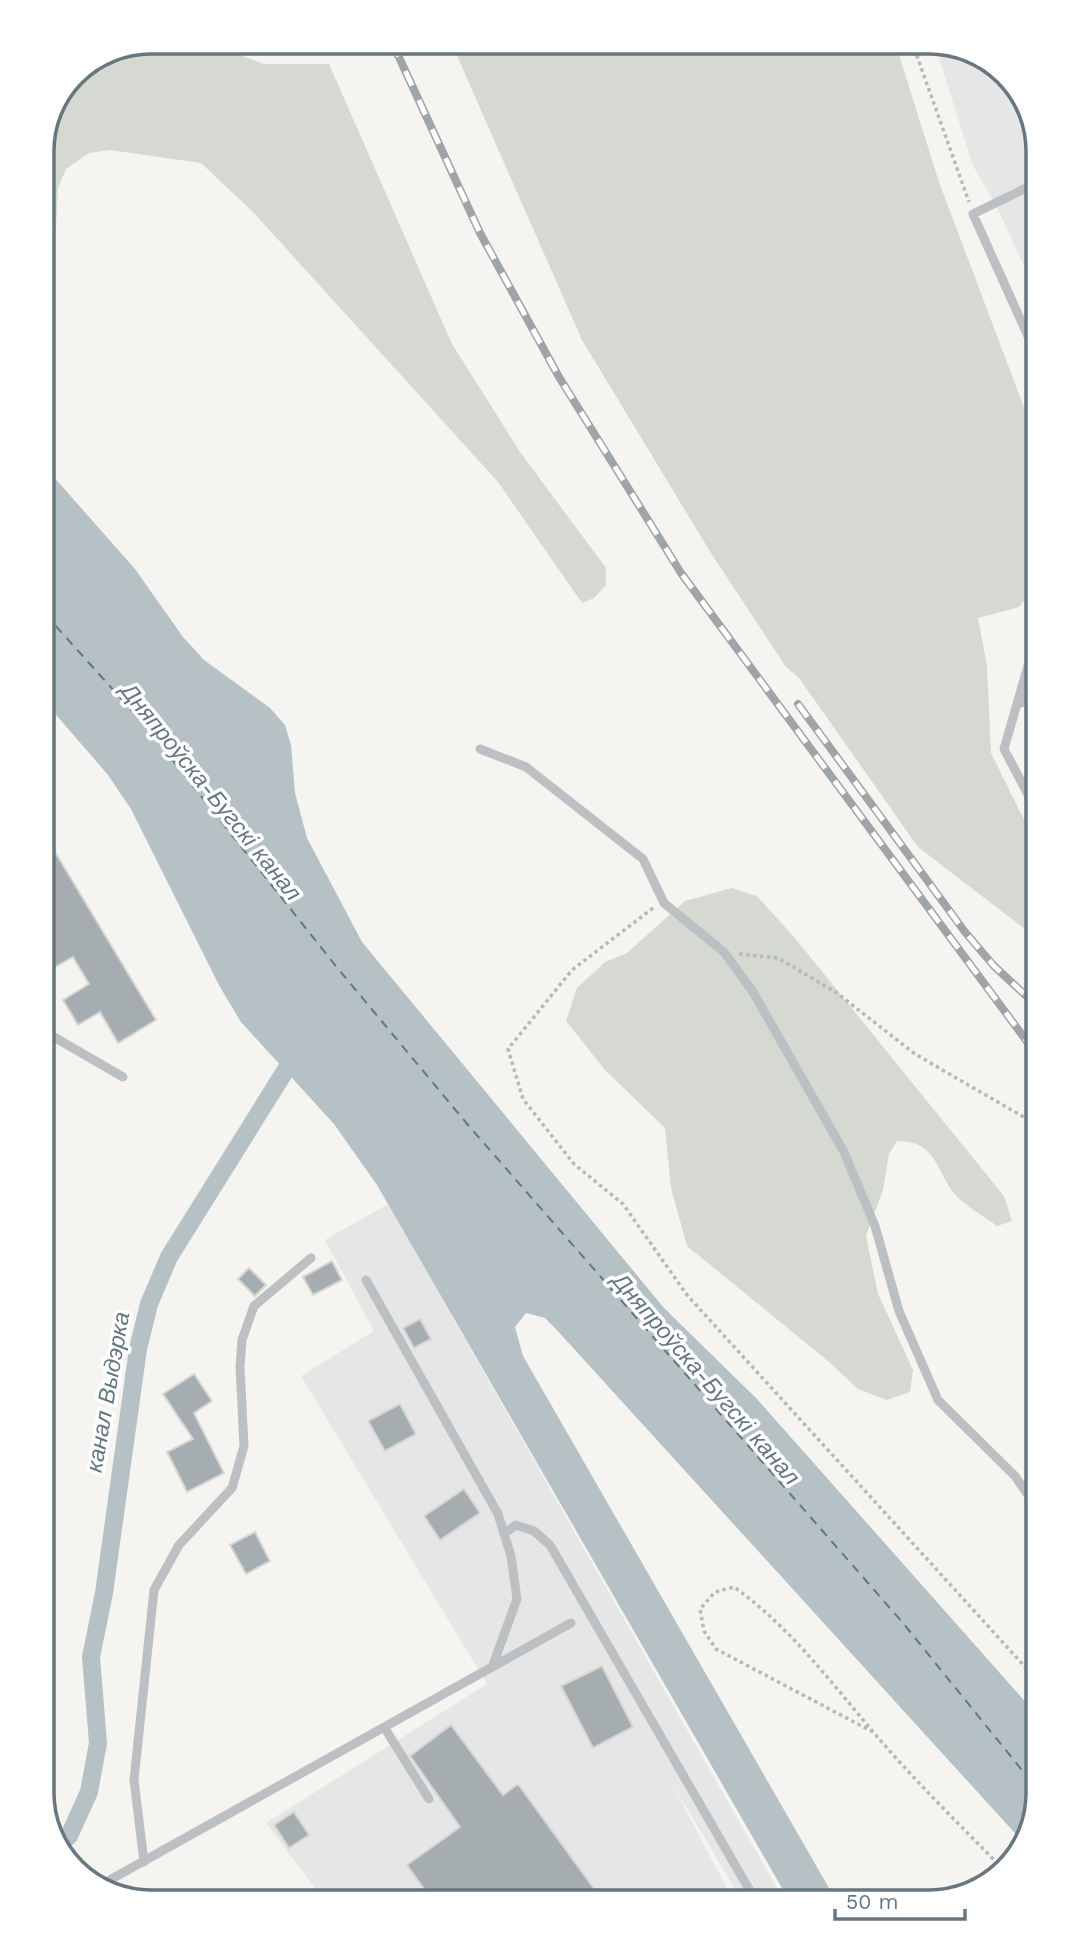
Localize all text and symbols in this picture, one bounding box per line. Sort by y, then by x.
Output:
water label: Дняпроўска-Бугскі канал [113,676,307,906]
water label: Дняпроўска-Бугскі канал [605,1265,805,1490]
water label: канал Выдэрка [81,1310,135,1474]
scale bar [835,1878,964,1922]
text: 50 m [846,1889,898,1914]

